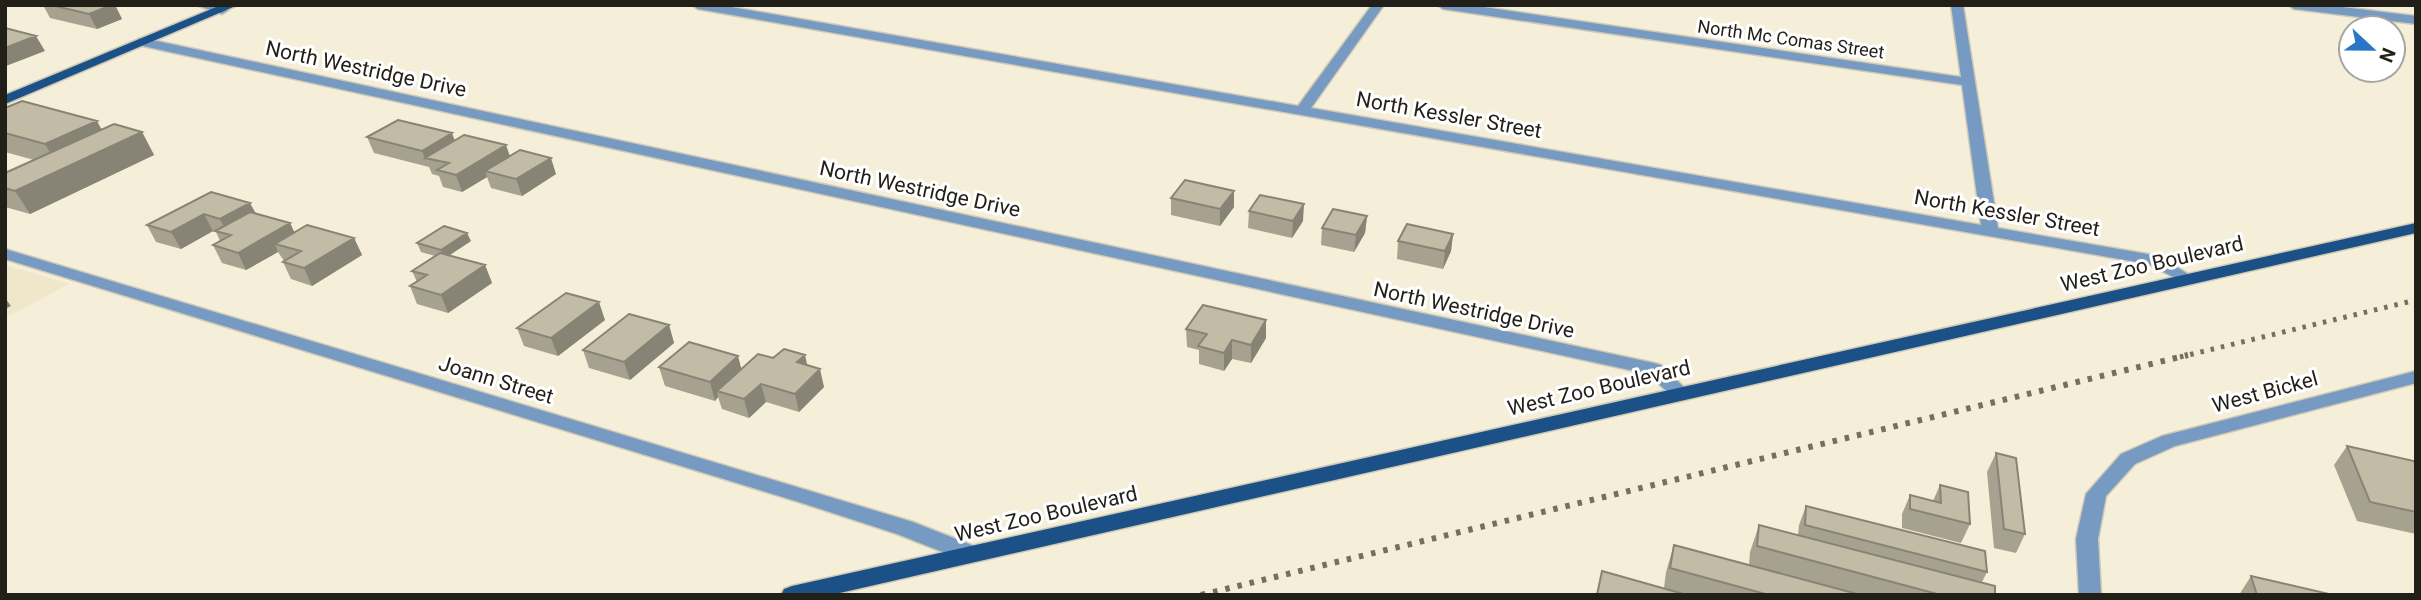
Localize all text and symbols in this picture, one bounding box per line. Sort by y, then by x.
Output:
north arrow [2337,14,2407,84]
street label: North Mc Comas Street [1696,15,1886,63]
street label: North Westridge Drive [263,36,469,102]
text: N [2374,45,2400,66]
street label: North Kessler Street [1354,87,1544,143]
street label: North Westridge Drive [817,156,1023,222]
street label: North Kessler Street [1912,185,2102,241]
street label: West Zoo Boulevard [2058,231,2246,297]
street label: North Westridge Drive [1371,277,1577,343]
street label: Joann Street [436,351,556,409]
street label: West Zoo Boulevard [1505,355,1693,421]
street label: West Bickel [2210,366,2320,418]
street label: West Zoo Boulevard [952,481,1140,547]

